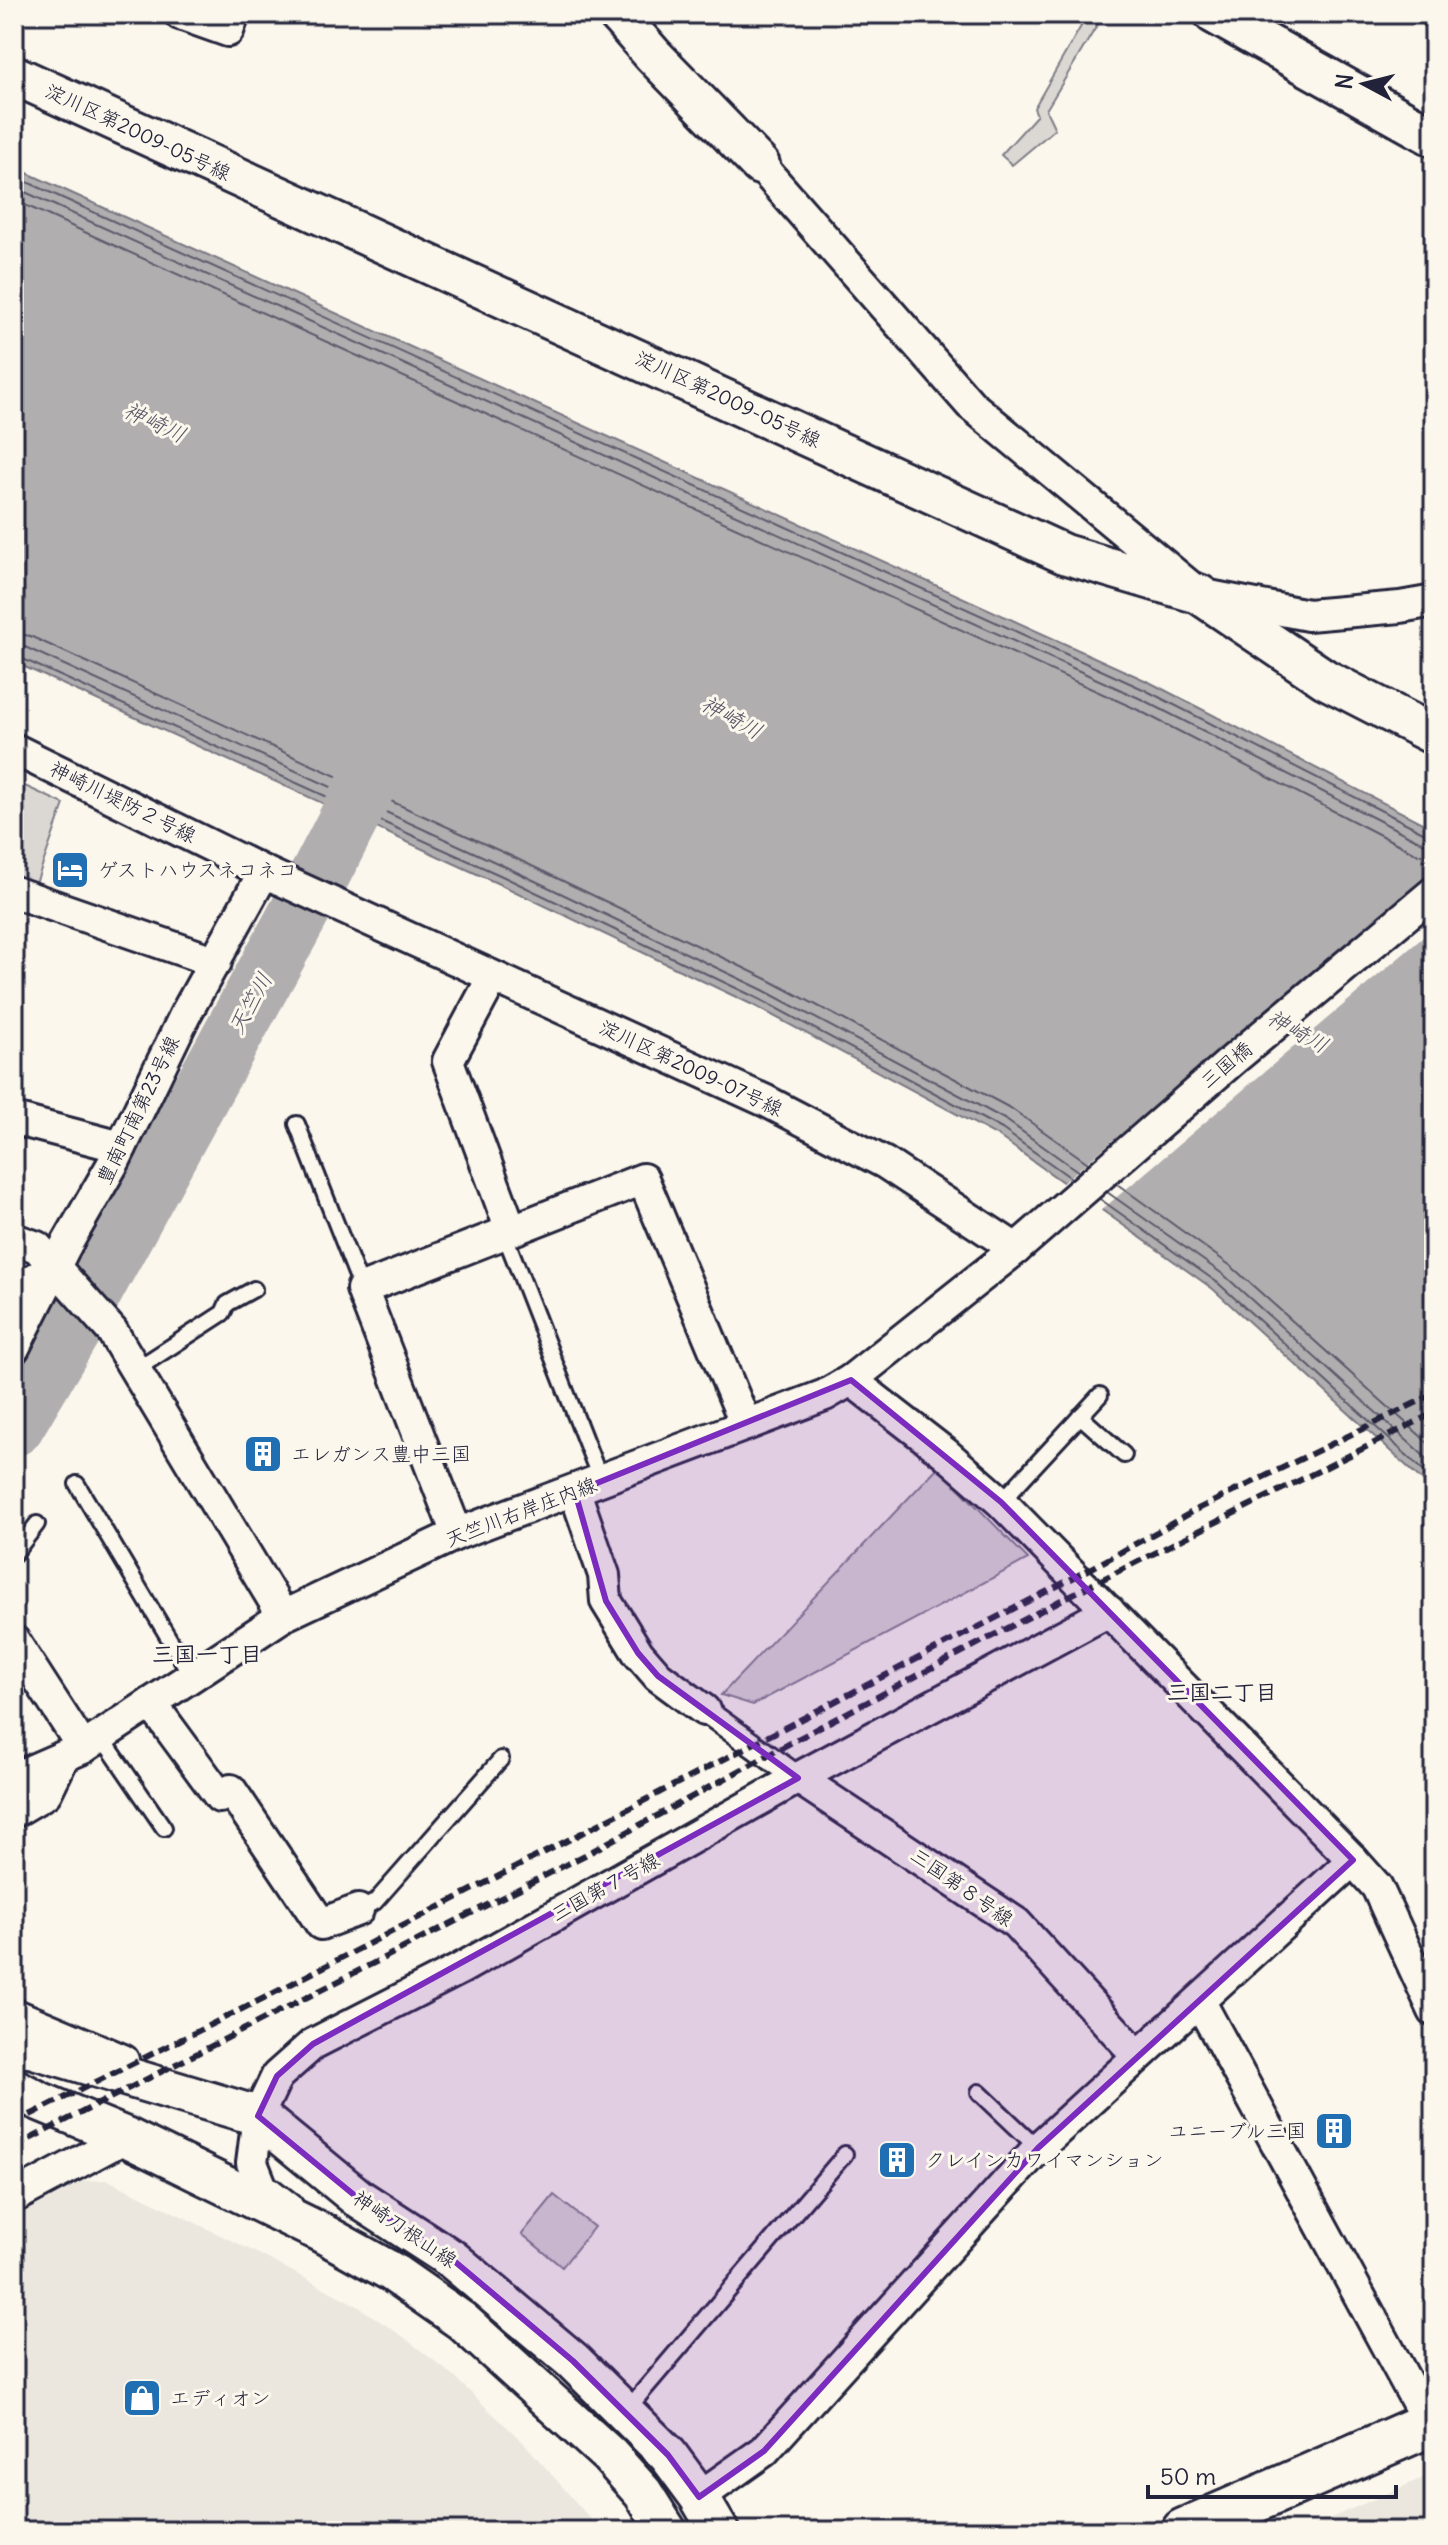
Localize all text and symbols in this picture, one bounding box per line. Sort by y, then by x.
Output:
north arrow [1324,44,1404,124]
text: N [1329,72,1359,91]
street label: 淀川区第2009-05号線 [41,78,235,186]
street label: 淀川区第2009-05号線 [631,345,825,453]
water label: 神崎川 [119,395,191,449]
water label: 神崎川 [696,689,768,745]
street label: 神崎川堤防２号線 [46,755,201,848]
hotel icon: ゲストハウスネコネコ [49,849,91,891]
place label: ゲストハウスネコネコ [98,857,297,882]
water label: 天竺川 [222,967,278,1039]
water label: 神崎川 [1262,1003,1334,1059]
street label: 淀川区第2009-07号線 [595,1014,787,1121]
street label: 豊南町南第23号線 [91,1031,184,1188]
street label: 三国橋 [1195,1036,1257,1093]
building icon: エレガンス豊中三国 [242,1433,284,1475]
place label: エレガンス豊中三国 [291,1441,471,1466]
street label: 天竺川右岸庄内線 [442,1471,600,1552]
district label: 三国一丁目 [152,1640,262,1668]
district label: 三国二丁目 [1167,1678,1277,1706]
street label: 三国第８号線 [906,1842,1019,1931]
street label: 三国第７号線 [546,1847,663,1927]
building icon: ユニーブル三国 [1313,2110,1355,2152]
place label: ユニーブル三国 [1168,2118,1306,2143]
building icon: クレインカワイマンション [876,2139,918,2181]
place label: クレインカワイマンション [925,2147,1163,2172]
street label: 神崎刀根山線 [349,2185,462,2273]
shop icon: エディオン [121,2377,163,2419]
place label: エディオン [170,2385,271,2410]
scale bar [1148,2449,1396,2499]
text: 50 m [1160,2461,1216,2491]

